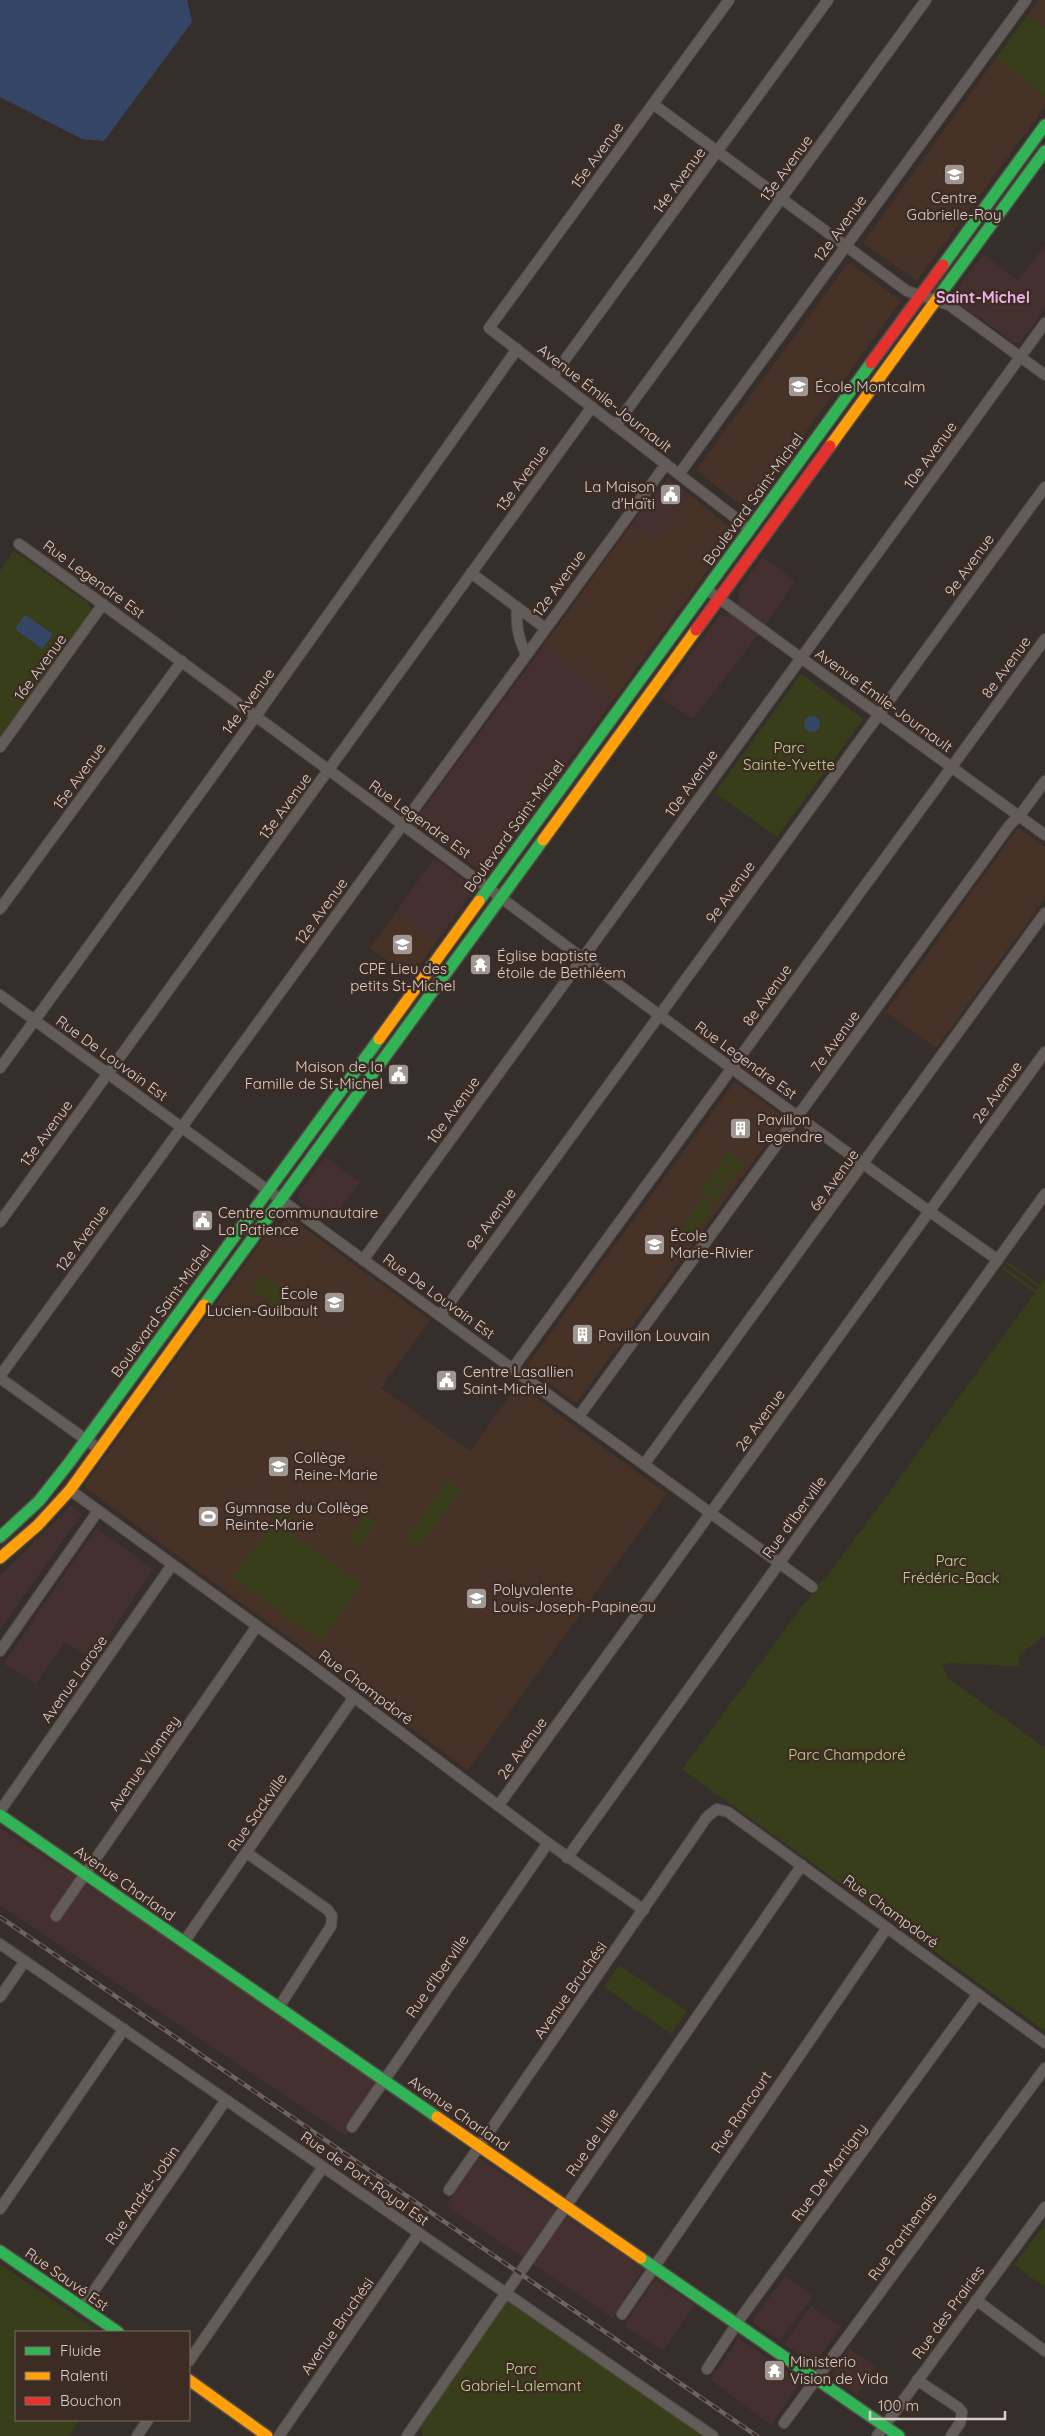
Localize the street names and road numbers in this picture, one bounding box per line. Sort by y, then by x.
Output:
street label: 15e Avenue [567,118,627,192]
street label: 13e Avenue [756,131,816,205]
street label: 14e Avenue [649,143,709,217]
street label: 12e Avenue [809,191,871,265]
street label: Avenue Émile-Journault [534,340,676,456]
street label: 10e Avenue [899,418,961,492]
street label: Boulevard Saint-Michel [699,429,807,569]
street label: 13e Avenue [492,441,552,515]
street label: 9e Avenue [940,530,998,600]
street label: Rue Legendre Est [39,536,149,622]
street label: 12e Avenue [528,546,590,620]
street label: 16e Avenue [10,630,70,704]
street label: 8e Avenue [977,632,1035,702]
street label: Avenue Émile-Journault [812,644,956,756]
street label: 14e Avenue [218,664,278,738]
street label: 15e Avenue [49,739,109,813]
street label: 10e Avenue [660,746,722,820]
street label: Boulevard Saint-Michel [460,756,568,896]
street label: 13e Avenue [255,769,315,843]
street label: Rue Legendre Est [365,776,475,862]
street label: 9e Avenue [701,857,759,927]
street label: 12e Avenue [290,874,352,948]
street label: 8e Avenue [738,960,796,1030]
street label: 7e Avenue [806,1006,864,1076]
street label: Rue De Louvain Est [52,1011,172,1105]
street label: Rue Legendre Est [691,1017,801,1103]
street label: 2e Avenue [968,1057,1026,1127]
street label: 10e Avenue [422,1073,484,1147]
street label: 13e Avenue [16,1096,76,1170]
street label: 6e Avenue [805,1145,863,1215]
street label: 9e Avenue [462,1184,520,1254]
street label: 12e Avenue [51,1201,113,1275]
street label: Boulevard Saint-Michel [107,1241,215,1381]
street label: Rue De Louvain Est [379,1249,499,1343]
street label: 2e Avenue [731,1385,789,1455]
street label: Rue d'Iberville [758,1472,830,1562]
street label: Avenue Larose [37,1632,111,1726]
street label: Rue Champdoré [315,1645,417,1729]
street label: Avenue Vianney [104,1712,184,1814]
street label: 2e Avenue [493,1713,551,1783]
street label: Rue Sackville [223,1769,291,1855]
street label: Avenue Charland [71,1841,179,1925]
street label: Rue Champdoré [840,1870,942,1952]
street label: Rue d'Iberville [401,1931,473,2021]
street label: Avenue Bruchési [529,1938,611,2042]
street label: Rue Rancourt [707,2067,775,2157]
street label: Avenue Charland [405,2071,513,2155]
street label: Rue de Lille [562,2104,622,2180]
street label: Rue De Martigny [787,2119,871,2225]
street label: Rue de Port-Royal Est [297,2127,433,2229]
street label: Rue André-Jobin [101,2142,183,2248]
street label: Rue Parthenais [864,2188,940,2284]
street label: Rue Sauvé Est [21,2243,113,2315]
street label: Rue des Prairies [908,2262,988,2362]
street label: Avenue Bruchési [296,2274,378,2378]

